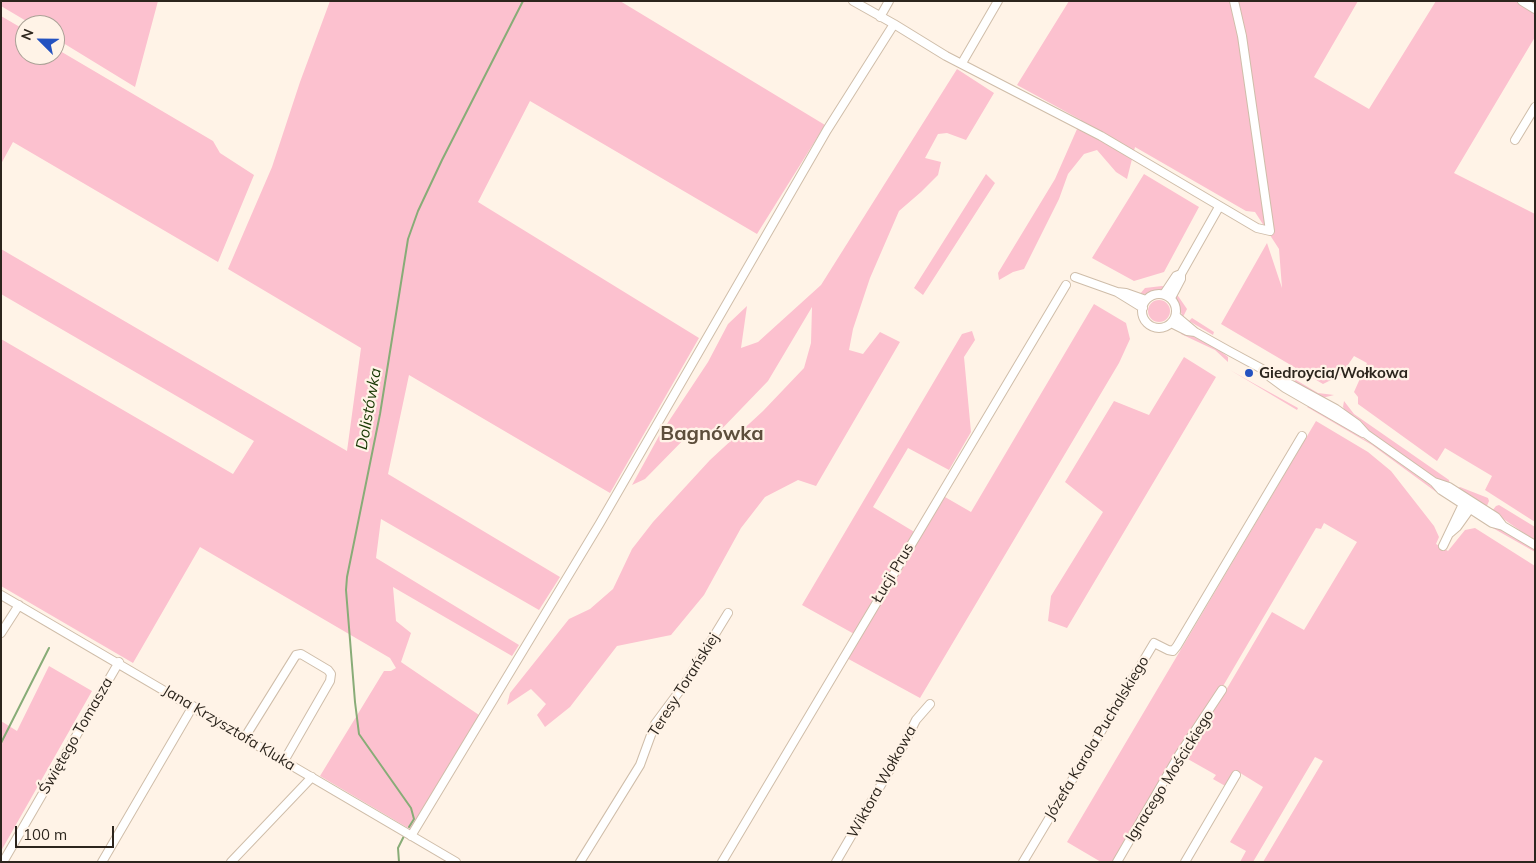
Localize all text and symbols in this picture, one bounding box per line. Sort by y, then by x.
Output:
north arrow [15,15,65,65]
text: N [17,26,37,43]
place label: Giedroycia/Wołkowa [1259,364,1408,382]
water label: Dolistówka [352,367,386,451]
marker: Giedroycia/Wołkowa [1243,367,1255,379]
district label: Bagnówka [660,422,764,446]
street label: Łucji Prus [868,540,918,606]
street label: Teresy Torańskiej [645,630,723,740]
street label: Józefa Karola Puchalskiego [1041,653,1153,823]
street label: Świętego Tomasza [35,675,117,797]
street label: Jana Krzysztofa Kluka [160,681,298,775]
street label: Ignacego Mościckiego [1122,707,1218,845]
street label: Wiktora Wołkowa [844,723,920,841]
scale bar [18,816,116,848]
text: 100 m [23,825,67,844]

